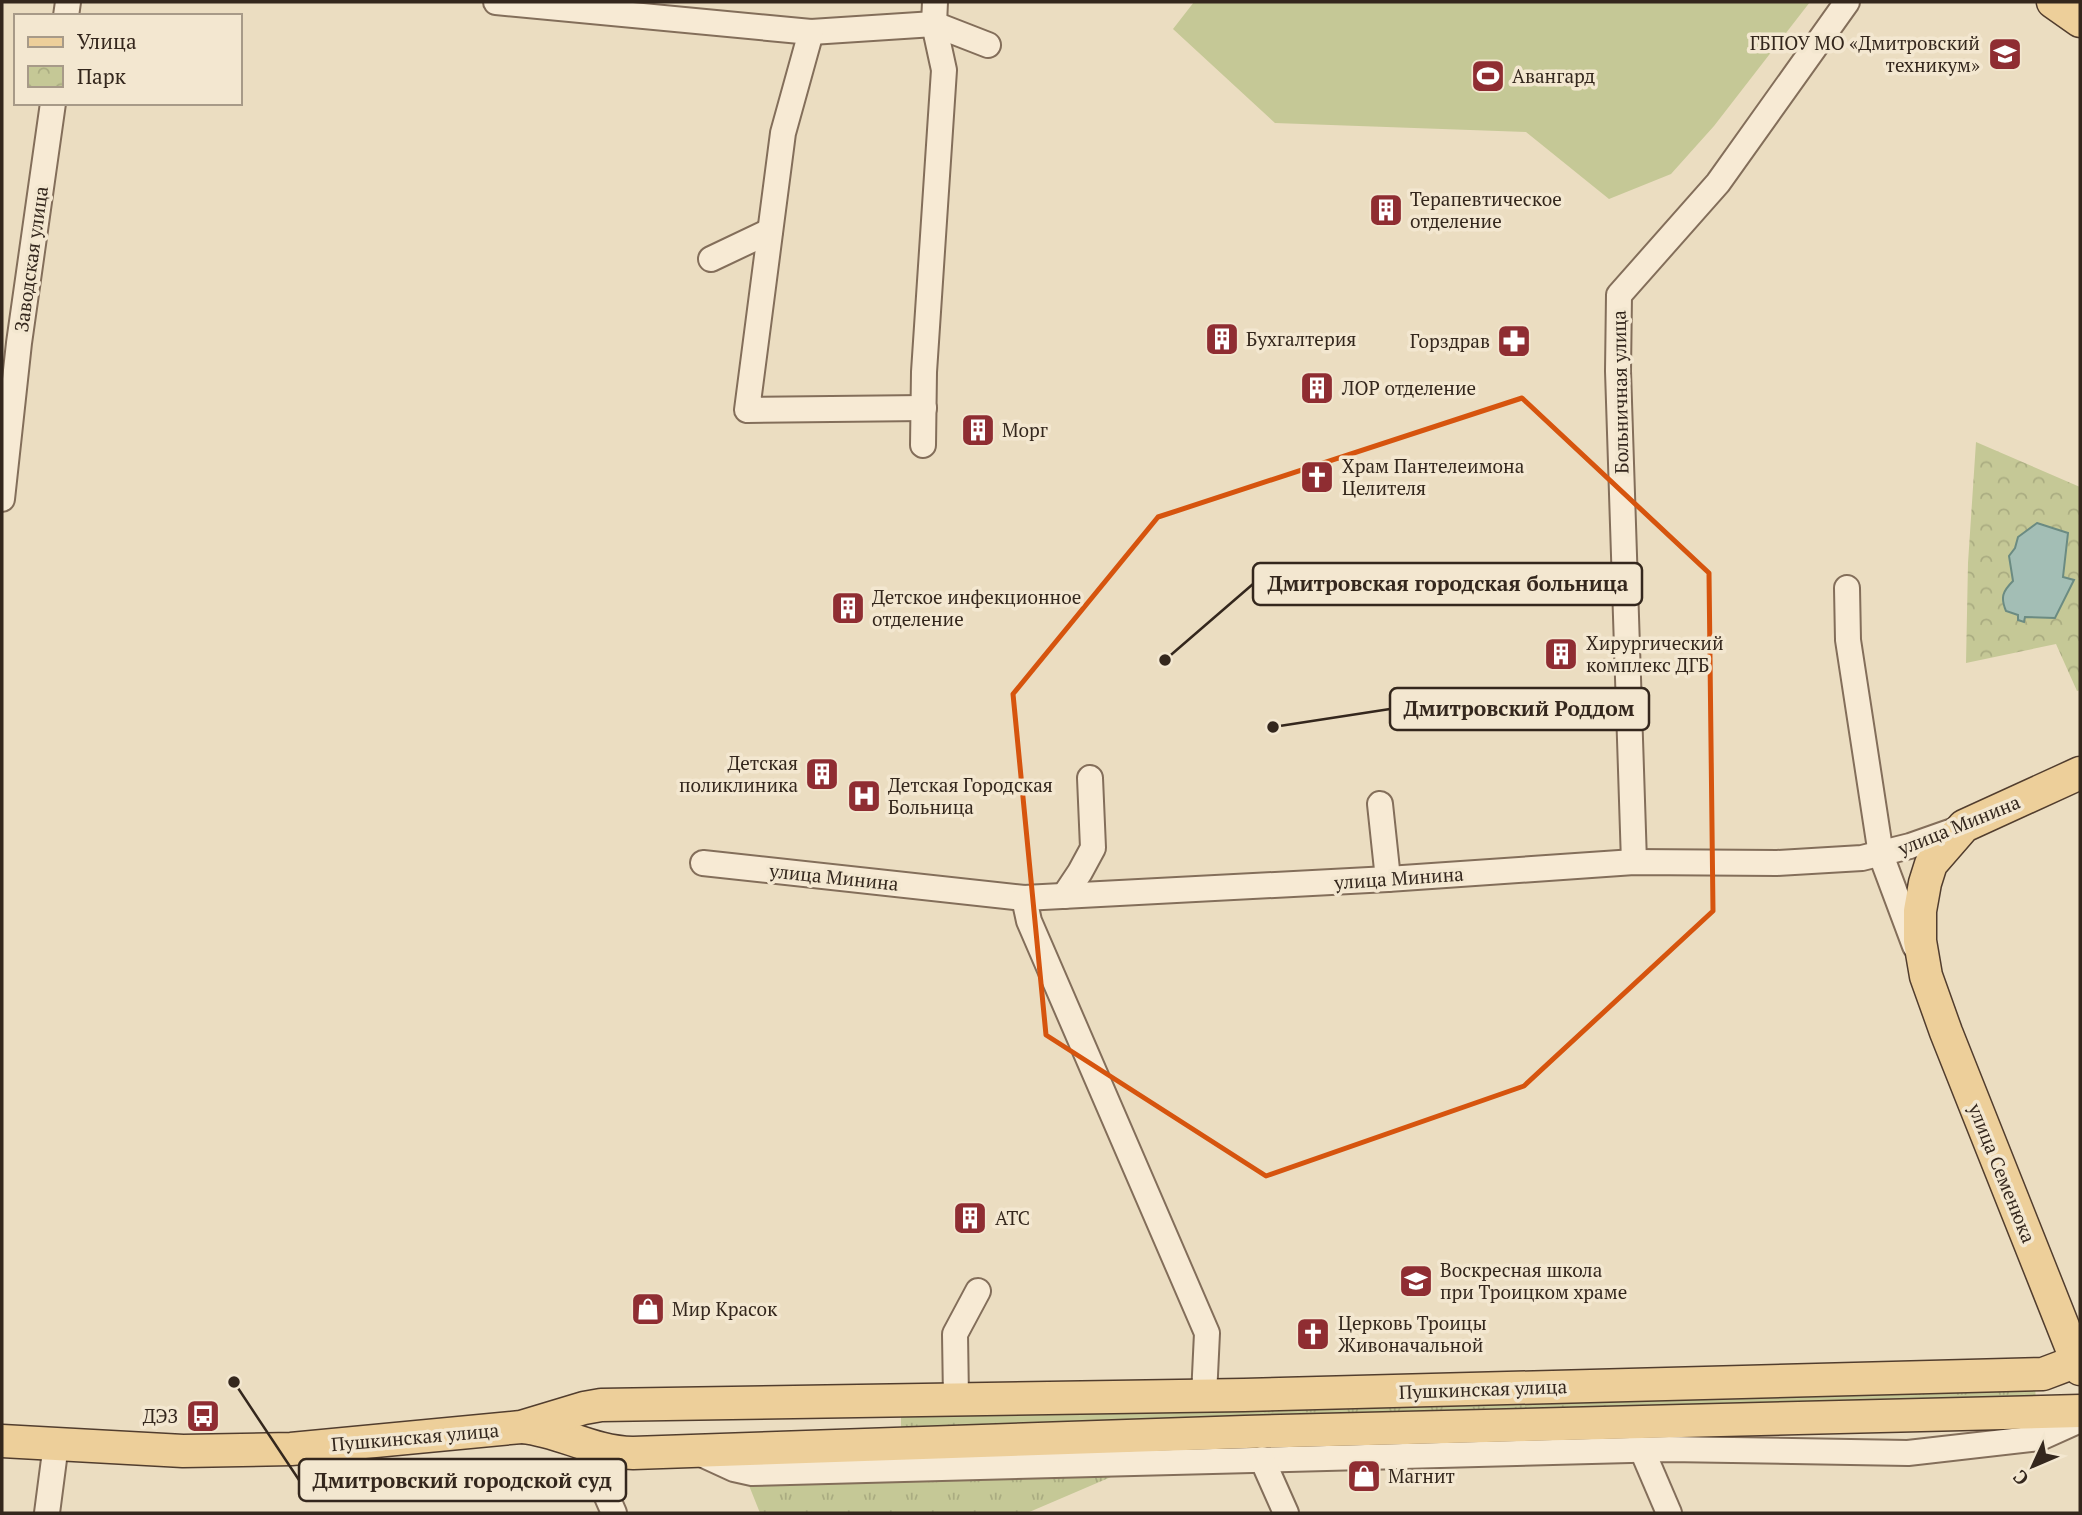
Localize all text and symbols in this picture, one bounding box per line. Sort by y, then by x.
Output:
legend [14,14,242,105]
text: Улица [77,27,137,55]
place label: ГБПОУ МО «Дмитровский техникум» [1750,30,1980,77]
school or university icon: ГБПОУ МО «Дмитровский техникум» [1986,35,2024,73]
sports icon: Авангард [1469,57,1507,95]
text: Парк [77,62,127,90]
place label: Авангард [1512,63,1595,88]
street label: Заводская улица [8,184,53,333]
place label: Терапевтическое отделение [1410,186,1562,233]
building icon: Терапевтическое отделение [1367,191,1405,229]
street label: Больничная улица [1606,310,1633,474]
building icon: Бухгалтерия [1203,320,1241,358]
pharmacy icon: Горздрав [1495,322,1533,360]
place label: Бухгалтерия [1246,326,1356,351]
place label: Горздрав [1410,328,1490,353]
building icon: ЛОР отделение [1298,369,1336,407]
place label: ЛОР отделение [1341,375,1476,400]
building icon: Морг [959,411,997,449]
place label: Морг [1002,417,1048,442]
place label: Храм Пантелеимона Целителя [1342,453,1525,500]
church icon: Храм Пантелеимона Целителя [1298,458,1336,496]
callout: Дмитровская городская больница [1253,563,1642,605]
text: Дмитровская городская больница [1267,569,1629,597]
place label: Детское инфекционное отделение [872,584,1081,631]
building icon: Детское инфекционное отделение [829,589,867,627]
place label: Хирургический комплекс ДГБ [1586,630,1724,677]
building icon: Хирургический комплекс ДГБ [1542,635,1580,673]
callout: Дмитровский Роддом [1390,688,1649,730]
text: Дмитровский Роддом [1403,694,1635,722]
place label: Детская поликлиника [679,750,798,797]
building icon: Детская поликлиника [803,755,841,793]
place label: Детская Городская Больница [888,772,1053,819]
hospital icon: Детская Городская Больница [845,777,883,815]
street label: улица Минина [1893,789,2024,861]
street label: улица Минина [767,857,900,896]
street label: улица Минина [1332,860,1465,895]
street label: улица Семенюка [1963,1098,2042,1247]
building icon: АТС [951,1199,989,1237]
place label: АТС [995,1205,1030,1230]
place label: Воскресная школа при Троицком храме [1440,1257,1627,1304]
school or university icon: Воскресная школа при Троицком храме [1397,1262,1435,1300]
shop icon: Мир Красок [629,1290,667,1328]
place label: Мир Красок [672,1296,778,1321]
place label: Церковь Троицы Живоначальной [1338,1310,1487,1357]
church icon: Церковь Троицы Живоначальной [1294,1315,1332,1353]
street label: Пушкинская улица [1398,1373,1568,1404]
bus stop icon: ДЭЗ [184,1397,222,1435]
place label: ДЭЗ [143,1403,178,1428]
street label: Пушкинская улица [330,1417,500,1456]
north arrow [1998,1431,2068,1501]
shop icon: Магнит [1345,1457,1383,1495]
callout: Дмитровский городской суд [299,1459,626,1501]
place label: Магнит [1388,1463,1455,1488]
text: С [2007,1465,2034,1491]
text: Дмитровский городской суд [312,1466,612,1494]

